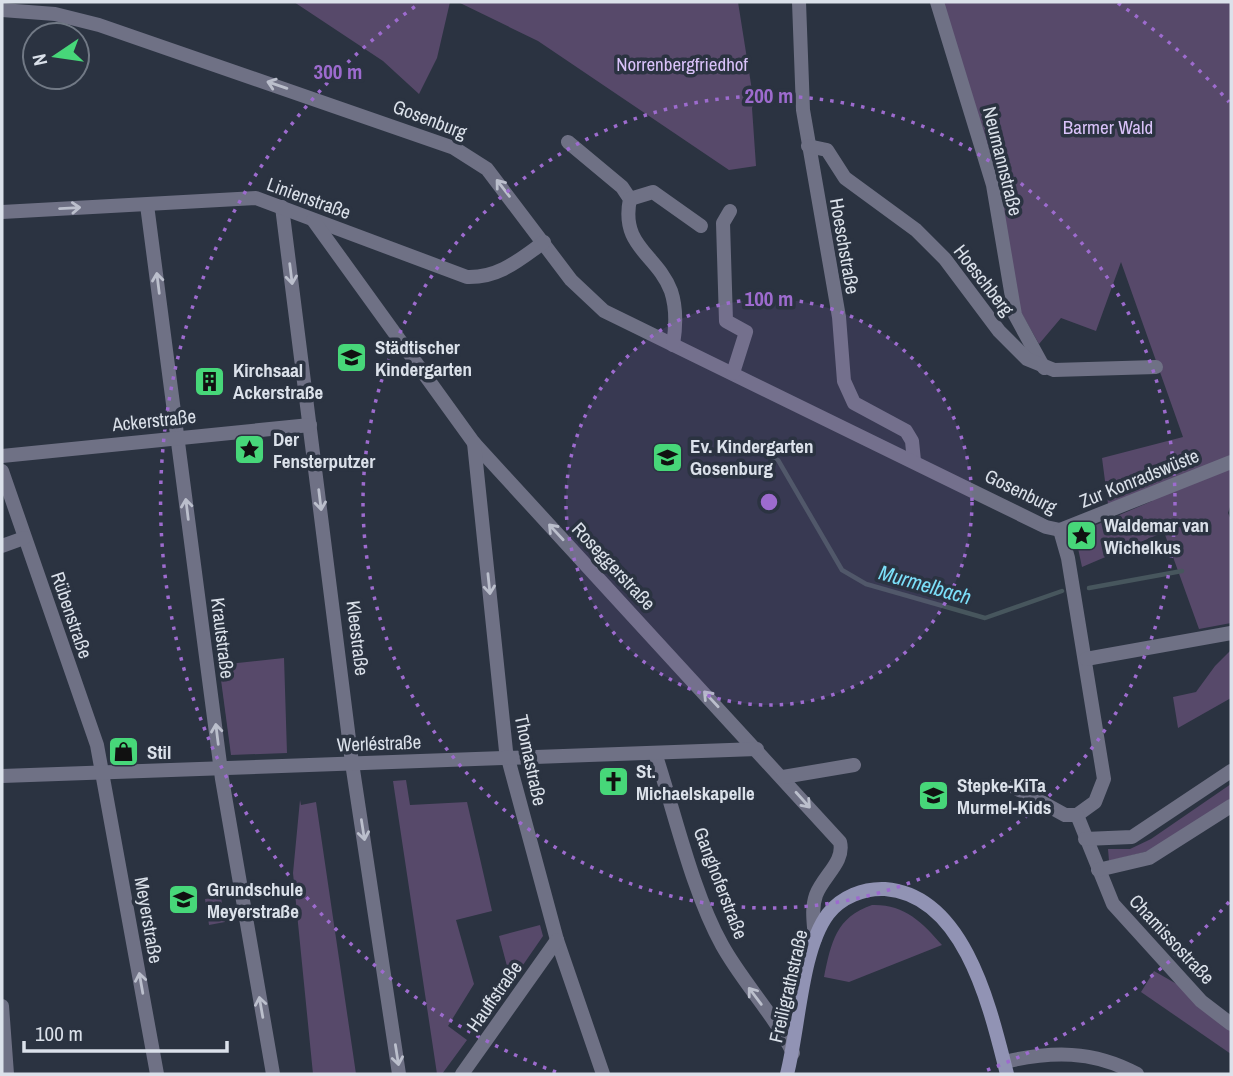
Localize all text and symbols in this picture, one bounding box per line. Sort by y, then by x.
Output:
north arrow [21,21,91,91]
text: N [26,51,53,68]
park label: Norrenbergfriedhof [616,51,748,77]
text: 300 m [314,57,362,86]
one-way arrow [266,78,288,90]
text: 200 m [745,81,793,110]
street label: Gosenburg [389,93,471,145]
street label: Neumannstraße [977,104,1029,218]
park label: Barmer Wald [1063,114,1153,140]
street label: Linienstraße [263,171,355,225]
one-way arrow [495,179,510,197]
street label: Hoeschstraße [824,196,866,296]
one-way arrow [58,202,81,215]
street label: Hoeschberg [948,239,1020,321]
one-way arrow [284,263,297,285]
one-way arrow [151,272,164,295]
text: 100 m [745,284,793,313]
place label: Städtischer Kindergarten [375,334,472,382]
school or university icon: Städtischer Kindergarten [335,341,369,375]
place label: Kirchsaal Ackerstraße [233,357,323,405]
building icon: Kirchsaal Ackerstraße [193,364,227,398]
street label: Ackerstraße [110,403,197,437]
place label: Der Fensterputzer [273,426,375,474]
place icon: Der Fensterputzer [233,433,267,467]
place label: Ev. Kindergarten Gosenburg [690,433,814,481]
school or university icon: Ev. Kindergarten Gosenburg [650,440,684,474]
street label: Zur Konradswüste [1076,442,1202,514]
street label: Gosenburg [981,462,1062,520]
one-way arrow [314,488,327,511]
centre of rings [757,490,781,514]
one-way arrow [180,498,193,521]
place label: Waldemar van Wichelkus [1104,512,1209,560]
street label: Roseggerstraße [566,516,662,616]
place icon: Waldemar van Wichelkus [1064,519,1098,553]
one-way arrow [548,524,565,541]
water label: Murmelbach [876,558,975,612]
street label: Rübenstraße [45,568,99,662]
one-way arrow [482,572,495,595]
street label: Krautstraße [205,596,241,680]
street label: Kleestraße [341,599,375,677]
one-way arrow [703,690,719,708]
street label: Thomastraße [509,712,553,808]
one-way arrow [210,723,223,746]
street label: Werléstraße [336,729,422,757]
shop icon: Stil [107,735,141,769]
place label: Stil [147,739,171,765]
place label: St. Michaelskapelle [636,758,755,806]
church icon: St. Michaelskapelle [596,765,630,799]
place label: Stepke-KiTa Murmel-Kids [957,772,1051,820]
school or university icon: Stepke-KiTa Murmel-Kids [917,779,951,813]
one-way arrow [794,791,811,808]
one-way arrow [356,818,369,841]
street label: Ganghoferstraße [688,823,754,943]
street label: Meyerstraße [129,875,169,965]
place label: Grundschule Meyerstraße [207,876,303,924]
school or university icon: Grundschule Meyerstraße [167,883,201,917]
street label: Chamissostraße [1124,888,1220,990]
street label: Freiligrathstraße [762,927,814,1045]
street label: Hauffstraße [460,955,528,1037]
one-way arrow [133,972,147,995]
one-way arrow [748,987,763,1006]
one-way arrow [254,996,267,1019]
scale bar [24,1010,228,1054]
text: 100 m [35,1019,83,1048]
one-way arrow [390,1043,403,1066]

